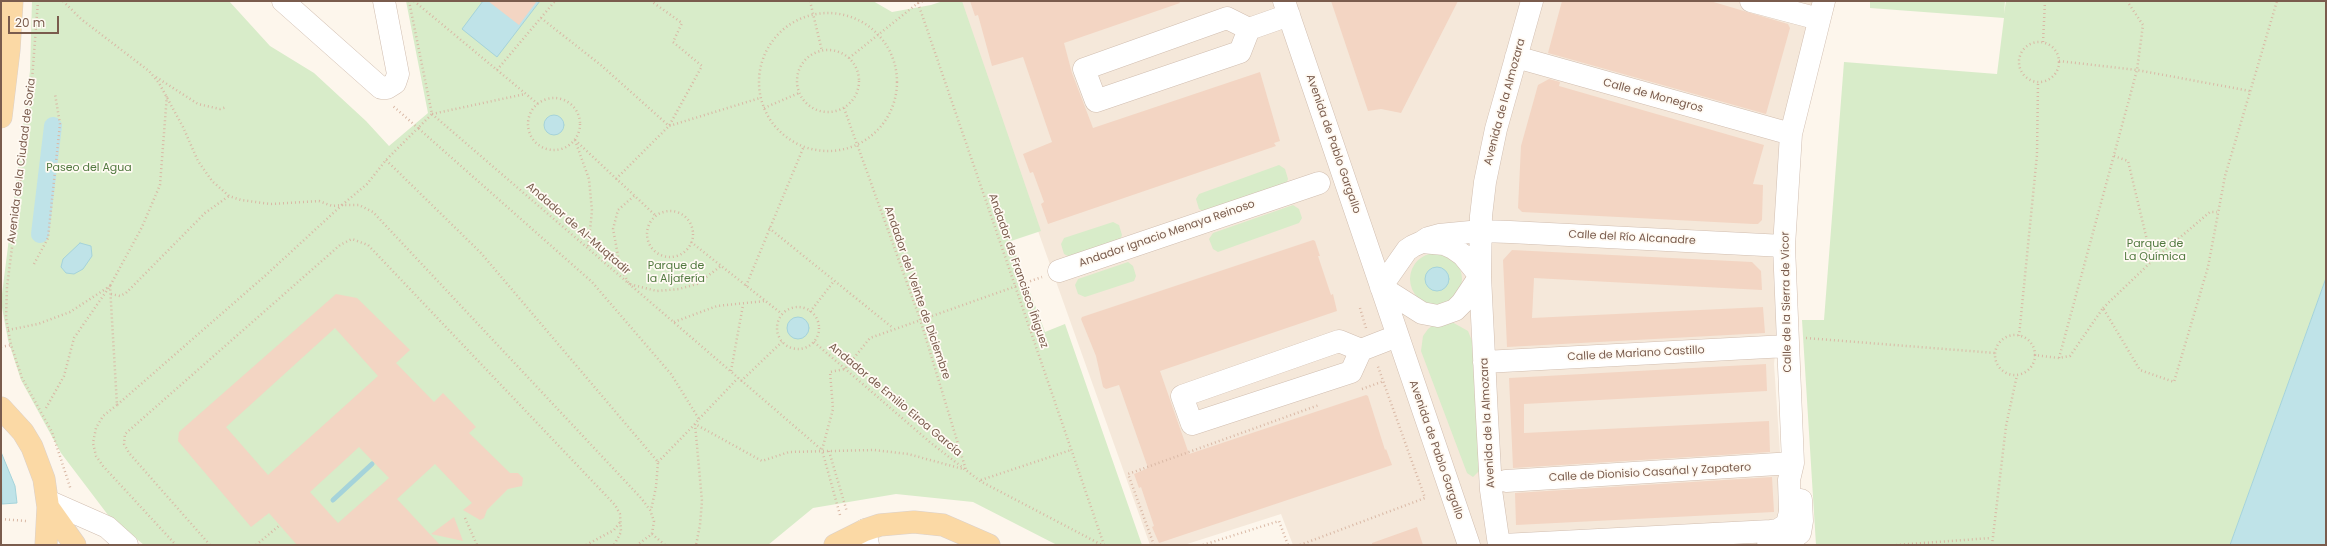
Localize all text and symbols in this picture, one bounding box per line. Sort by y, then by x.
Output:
scale bar [10,8,61,34]
text: 20 m [15,14,45,31]
street label: Avenida de la Almozara [1482,37,1528,167]
street label: Avenida de Pablo Gargallo [1303,73,1363,215]
street label: Calle de Monegros [1602,76,1704,116]
street label: Avenida de la Ciudad de Soria [5,77,39,245]
park label: Paseo del Agua [46,161,132,175]
street label: Andador de Al-Muqtadir [523,180,633,278]
street label: Andador de Francisco Íñiguez [985,192,1051,350]
street label: Andador Ignacio Menaya Reinoso [1077,198,1257,270]
street label: Andador del Veinte de Diciembre [881,205,953,381]
street label: Calle del Río Alcanadre [1568,228,1696,248]
street label: Calle de la Sierra de Vicor [1779,231,1795,373]
park label: Parque de La Química [2124,237,2186,263]
park label: Parque de la Aljafería [647,259,705,285]
street label: Andador de Emilio Eiroa García [826,340,964,460]
street label: Calle de Mariano Castillo [1567,344,1705,364]
street label: Avenida de la Almozara [1478,357,1498,489]
street label: Avenida de Pablo Gargallo [1406,379,1466,521]
street label: Calle de Dionisio Casañal y Zapatero [1549,461,1751,485]

